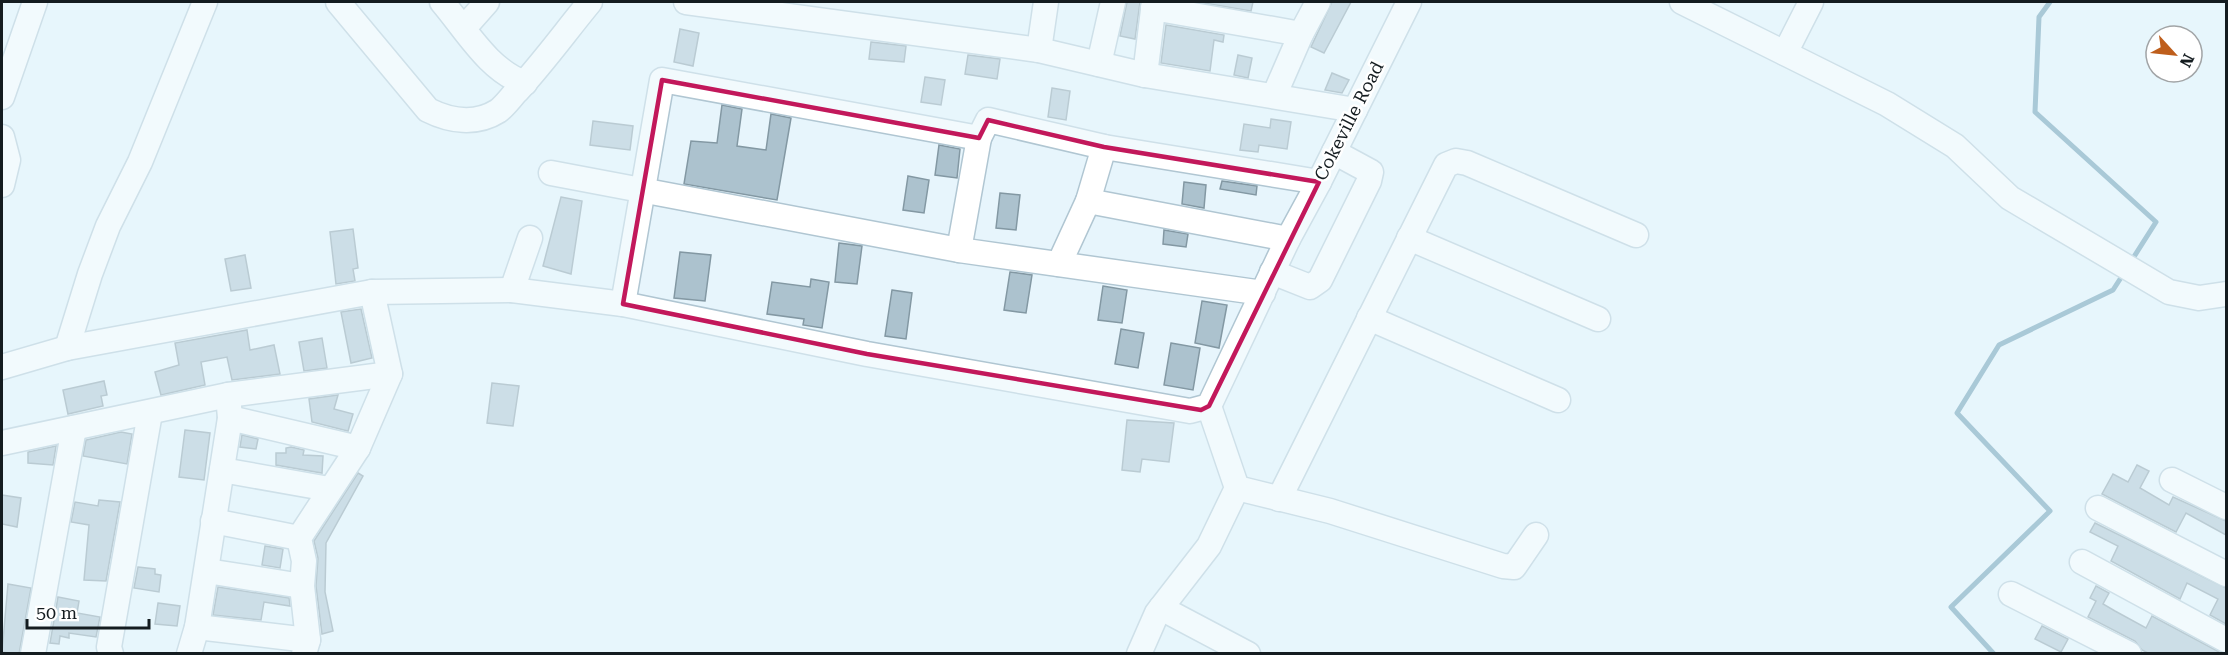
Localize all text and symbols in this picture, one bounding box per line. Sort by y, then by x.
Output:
north arrow [2144,24,2204,84]
text: N [2176,51,2198,70]
street label: Cokeville Road [1310,57,1388,184]
scale bar [27,592,148,630]
text: 50 m [36,602,77,623]

